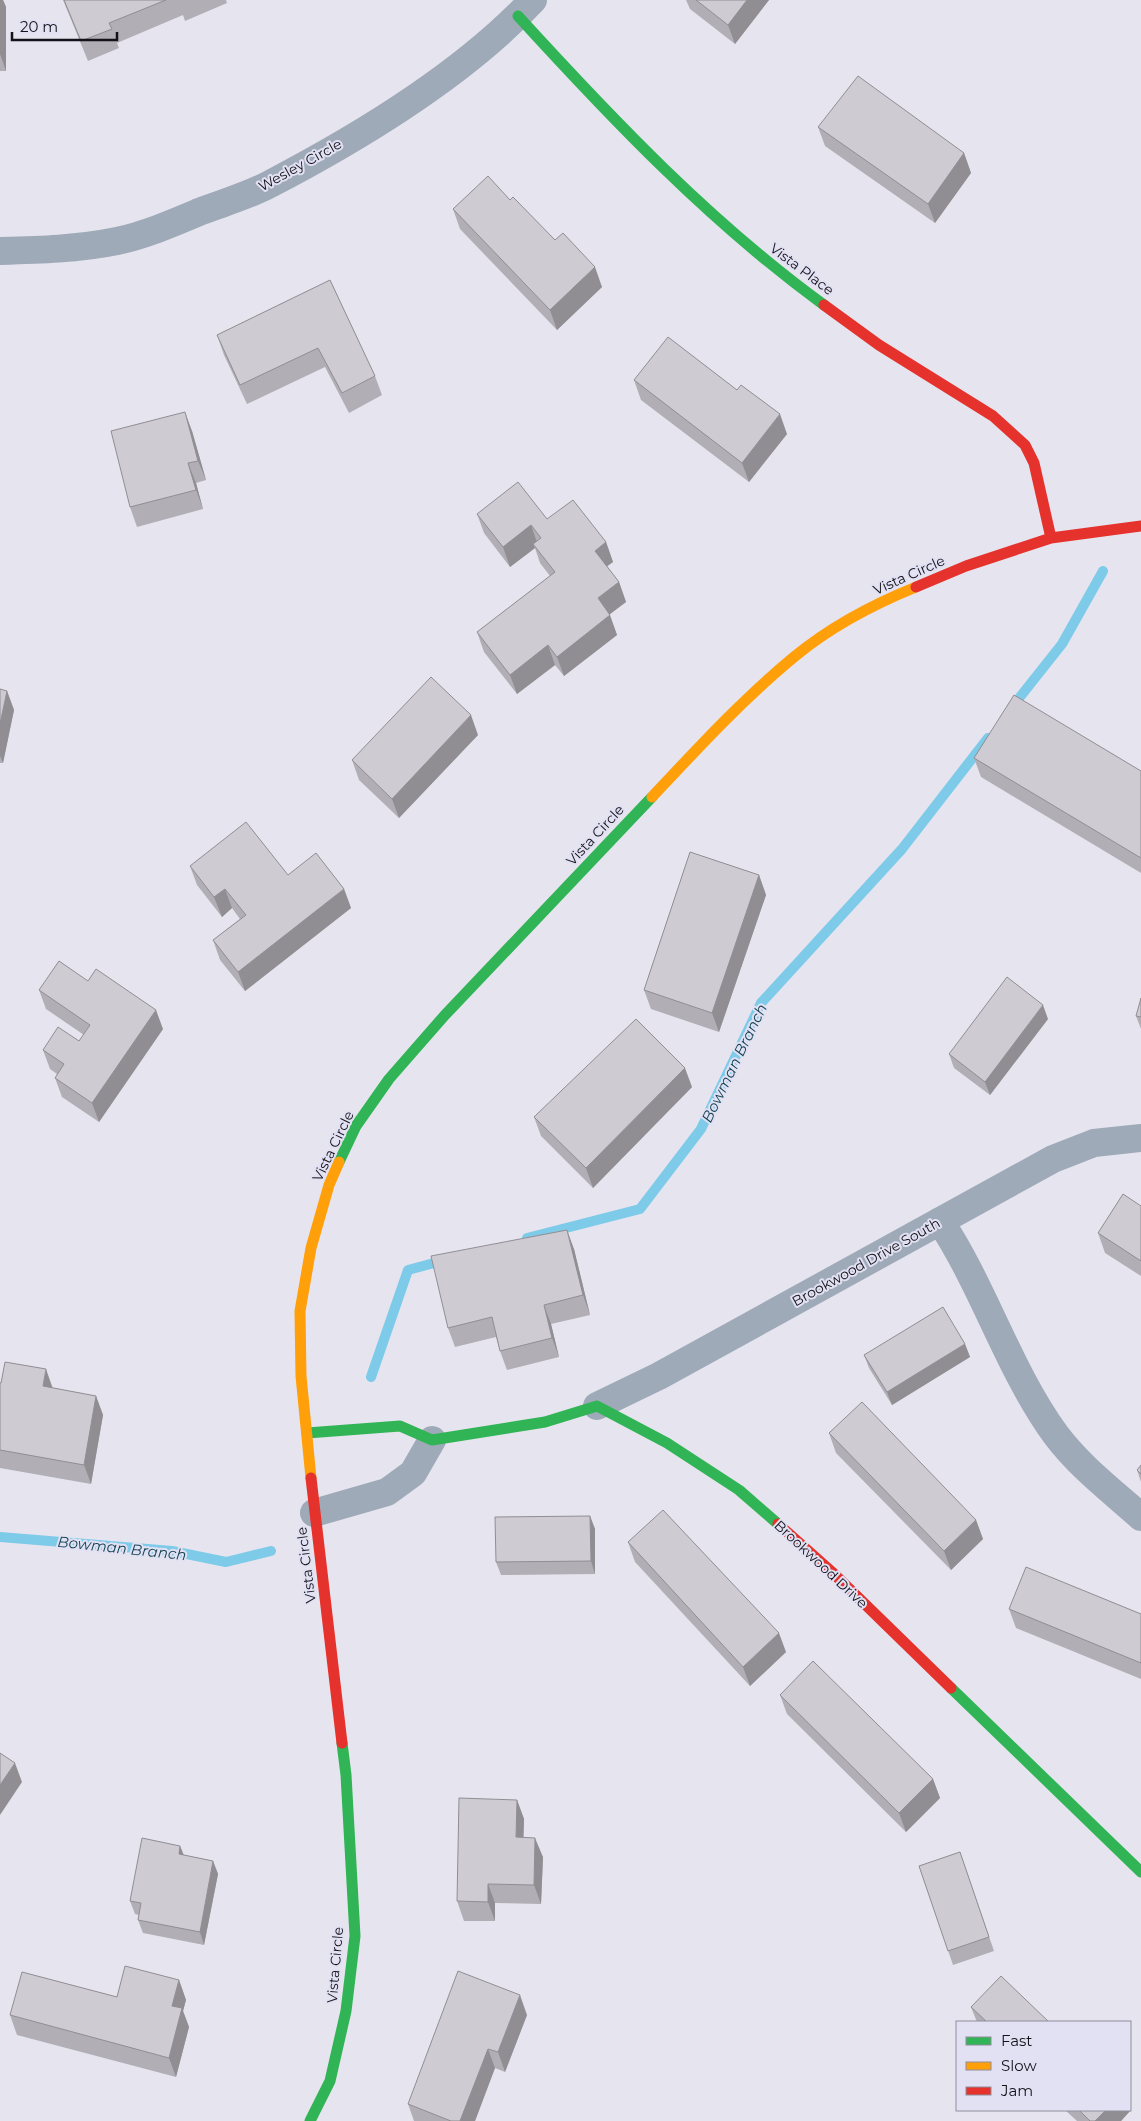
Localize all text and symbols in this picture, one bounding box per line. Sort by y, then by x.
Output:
scale bar [12,10,118,42]
text: 20 m [20,17,58,36]
street label: Wesley Circle [255,135,345,195]
street label: Vista Place [766,239,838,299]
street label: Vista Circle [870,551,948,599]
street label: Vista Circle [562,801,628,869]
water label: Bowman Branch [697,1001,771,1125]
street label: Vista Circle [308,1108,358,1184]
street label: Brookwood Drive South [789,1214,943,1310]
street label: Brookwood Drive [771,1516,871,1612]
street label: Vista Circle [292,1526,320,1604]
water label: Bowman Branch [56,1532,188,1564]
street label: Vista Circle [323,1926,347,2004]
legend [956,2021,1131,2111]
text: Fast [1001,2031,1032,2050]
text: Slow [1001,2056,1037,2075]
text: Jam [1000,2081,1033,2100]

